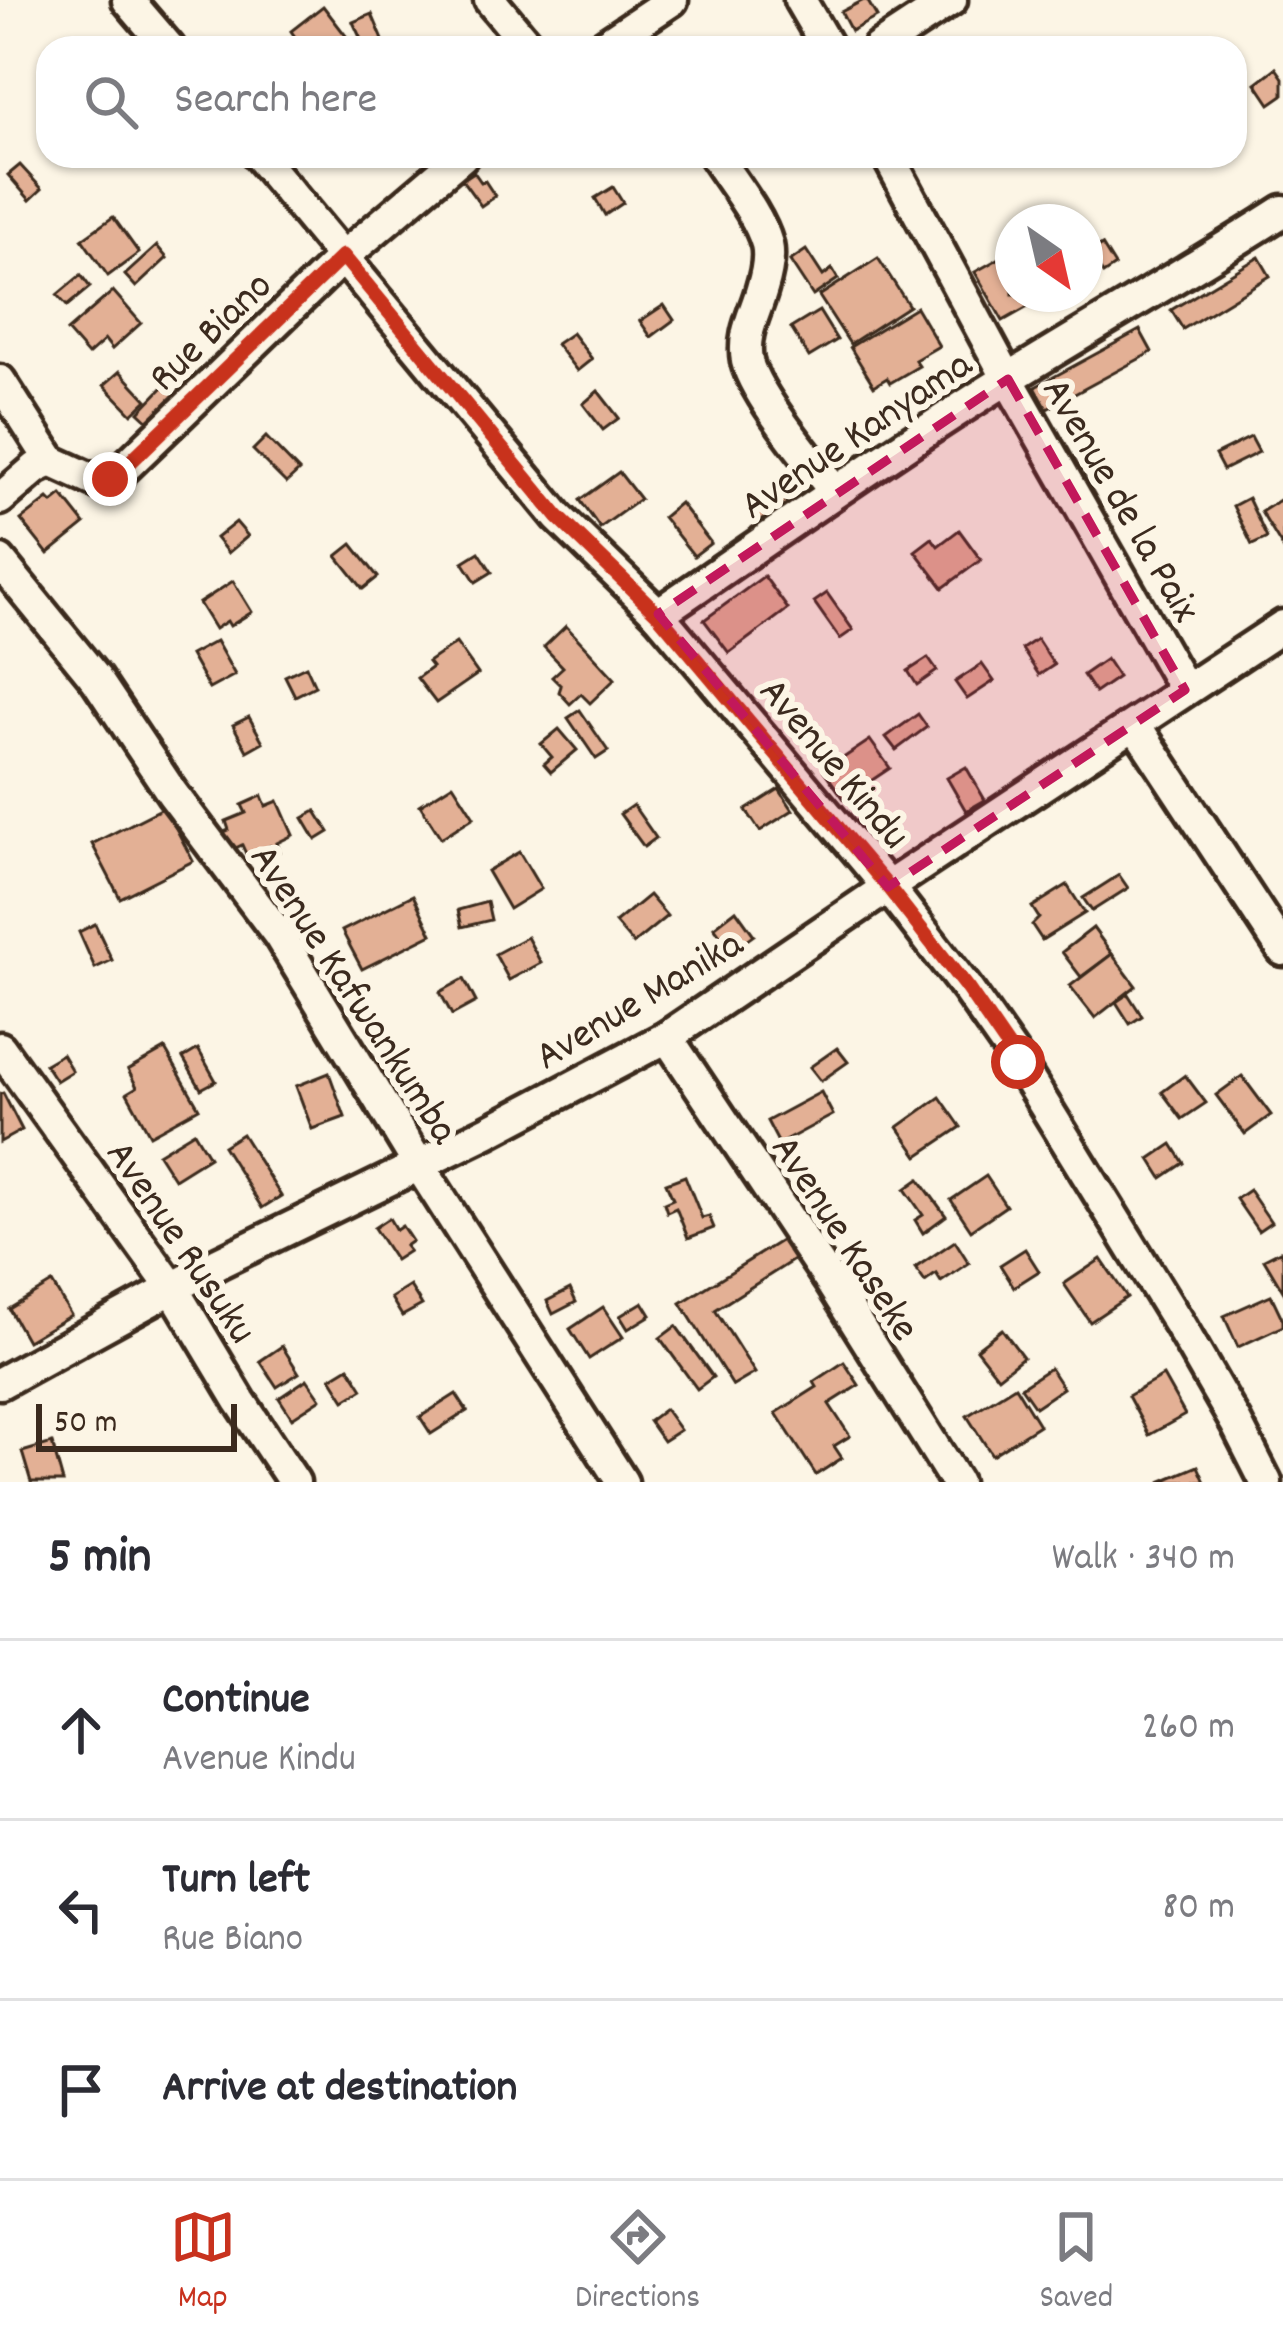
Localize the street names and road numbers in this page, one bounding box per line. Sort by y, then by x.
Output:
street label: Rue Biano [137,260,288,408]
street label: Avenue Kanyama [730,337,987,538]
street label: Avenue de la Paix [1024,368,1212,635]
street label: Avenue Kindu [742,666,922,865]
street label: Avenue Kafwankumba [232,834,471,1159]
street label: Avenue Manika [525,917,757,1089]
street label: Avenue Kaseke [753,1125,931,1355]
street label: Avenue Rusuku [88,1130,269,1358]

